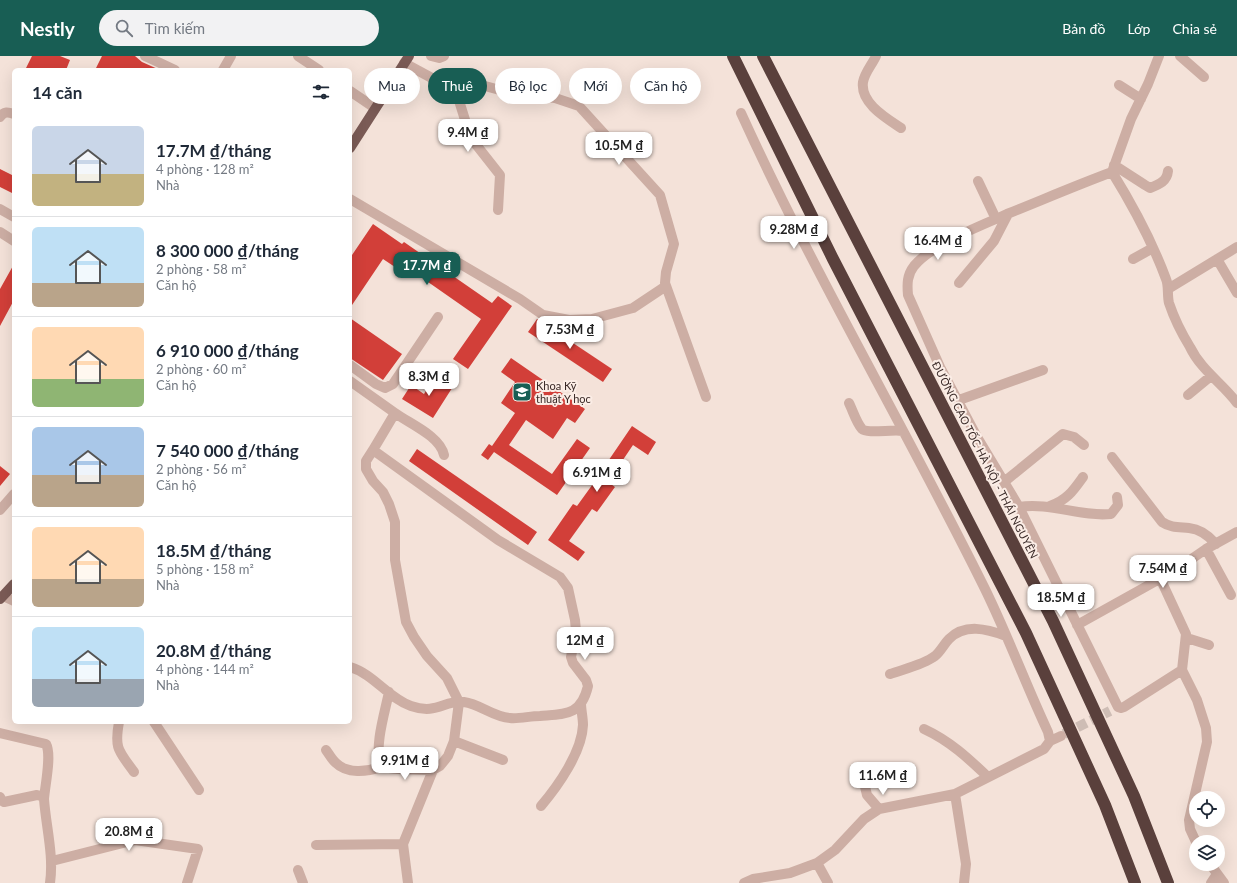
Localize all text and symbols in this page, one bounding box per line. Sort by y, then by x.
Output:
search box [99,10,379,46]
text: Nestly [20,17,75,40]
icon: search [113,17,135,39]
text: Tìm kiếm [145,19,205,37]
text: Bản đồ [1062,20,1105,37]
text: Lớp [1127,20,1150,37]
text: Chia sẻ [1172,20,1217,37]
chip: Mua [364,68,420,104]
chip: Thuê [428,68,487,104]
chip: Bộ lọc [495,68,561,104]
chip: Mới [569,68,622,104]
chip: Căn hộ [630,68,701,104]
icon: filters [310,81,332,103]
text: 14 căn [32,82,82,103]
pin: 9.4M ₫ [435,119,501,153]
text: 9.4M ₫ [447,124,489,140]
pin: 10.5M ₫ [582,132,656,166]
text: 10.5M ₫ [594,137,644,153]
text: 17.7M ₫/tháng [156,140,271,161]
icon: home [64,142,112,190]
text: 4 phòng · 128 m² [156,161,254,177]
text: Nhà [156,177,180,193]
pin: 9.28M ₫ [757,216,831,250]
text: 9.28M ₫ [769,221,819,237]
pin: 16.4M ₫ [901,227,975,261]
text: 16.4M ₫ [913,232,963,248]
text: 8 300 000 ₫/tháng [156,240,299,261]
icon: home [64,243,112,291]
pin: 17.7M ₫ [390,252,464,286]
text: 17.7M ₫ [402,257,452,273]
text: 2 phòng · 58 m² [156,261,246,277]
text: Căn hộ [156,277,196,293]
pin: 7.53M ₫ [533,316,607,350]
text: 7.53M ₫ [545,321,595,337]
text: 6 910 000 ₫/tháng [156,340,299,361]
icon: home [64,343,112,391]
street label: ĐƯỜNG CAO TỐC HÀ NỘI - THÁI NGUYÊN [930,359,1042,561]
text: 2 phòng · 60 m² [156,361,246,377]
pin: 8.3M ₫ [396,363,462,397]
text: 8.3M ₫ [408,368,450,384]
text: Căn hộ [156,377,196,393]
place label: Khoa Kỹ thuật Y học [536,379,591,405]
school or university icon: Khoa Kỹ thuật Y học [511,381,533,403]
text: 7 540 000 ₫/tháng [156,440,299,461]
icon: home [64,443,112,491]
pin: 6.91M ₫ [560,459,634,493]
text: 2 phòng · 56 m² [156,461,246,477]
text: 6.91M ₫ [572,464,622,480]
text: Căn hộ [156,477,196,493]
text: 18.5M ₫/tháng [156,540,271,561]
icon: home [64,543,112,591]
pin: 7.54M ₫ [1126,555,1200,589]
text: 7.54M ₫ [1138,560,1188,576]
text: 5 phòng · 158 m² [156,561,254,577]
text: Nhà [156,577,180,593]
pin: 18.5M ₫ [1024,584,1098,618]
text: 18.5M ₫ [1036,589,1086,605]
pin: 12M ₫ [557,627,613,661]
text: 12M ₫ [566,632,604,648]
text: 20.8M ₫/tháng [156,640,271,661]
icon: home [64,643,112,691]
text: 4 phòng · 144 m² [156,661,254,677]
text: Nhà [156,677,180,693]
pin: 9.91M ₫ [368,747,442,781]
text: 9.91M ₫ [380,752,430,768]
pin: 11.6M ₫ [846,762,920,796]
text: 11.6M ₫ [858,767,908,783]
map controls [1189,791,1225,871]
button: locate [1189,791,1225,827]
pin: 20.8M ₫ [92,818,166,852]
text: 20.8M ₫ [104,823,154,839]
button: layers [1189,835,1225,871]

